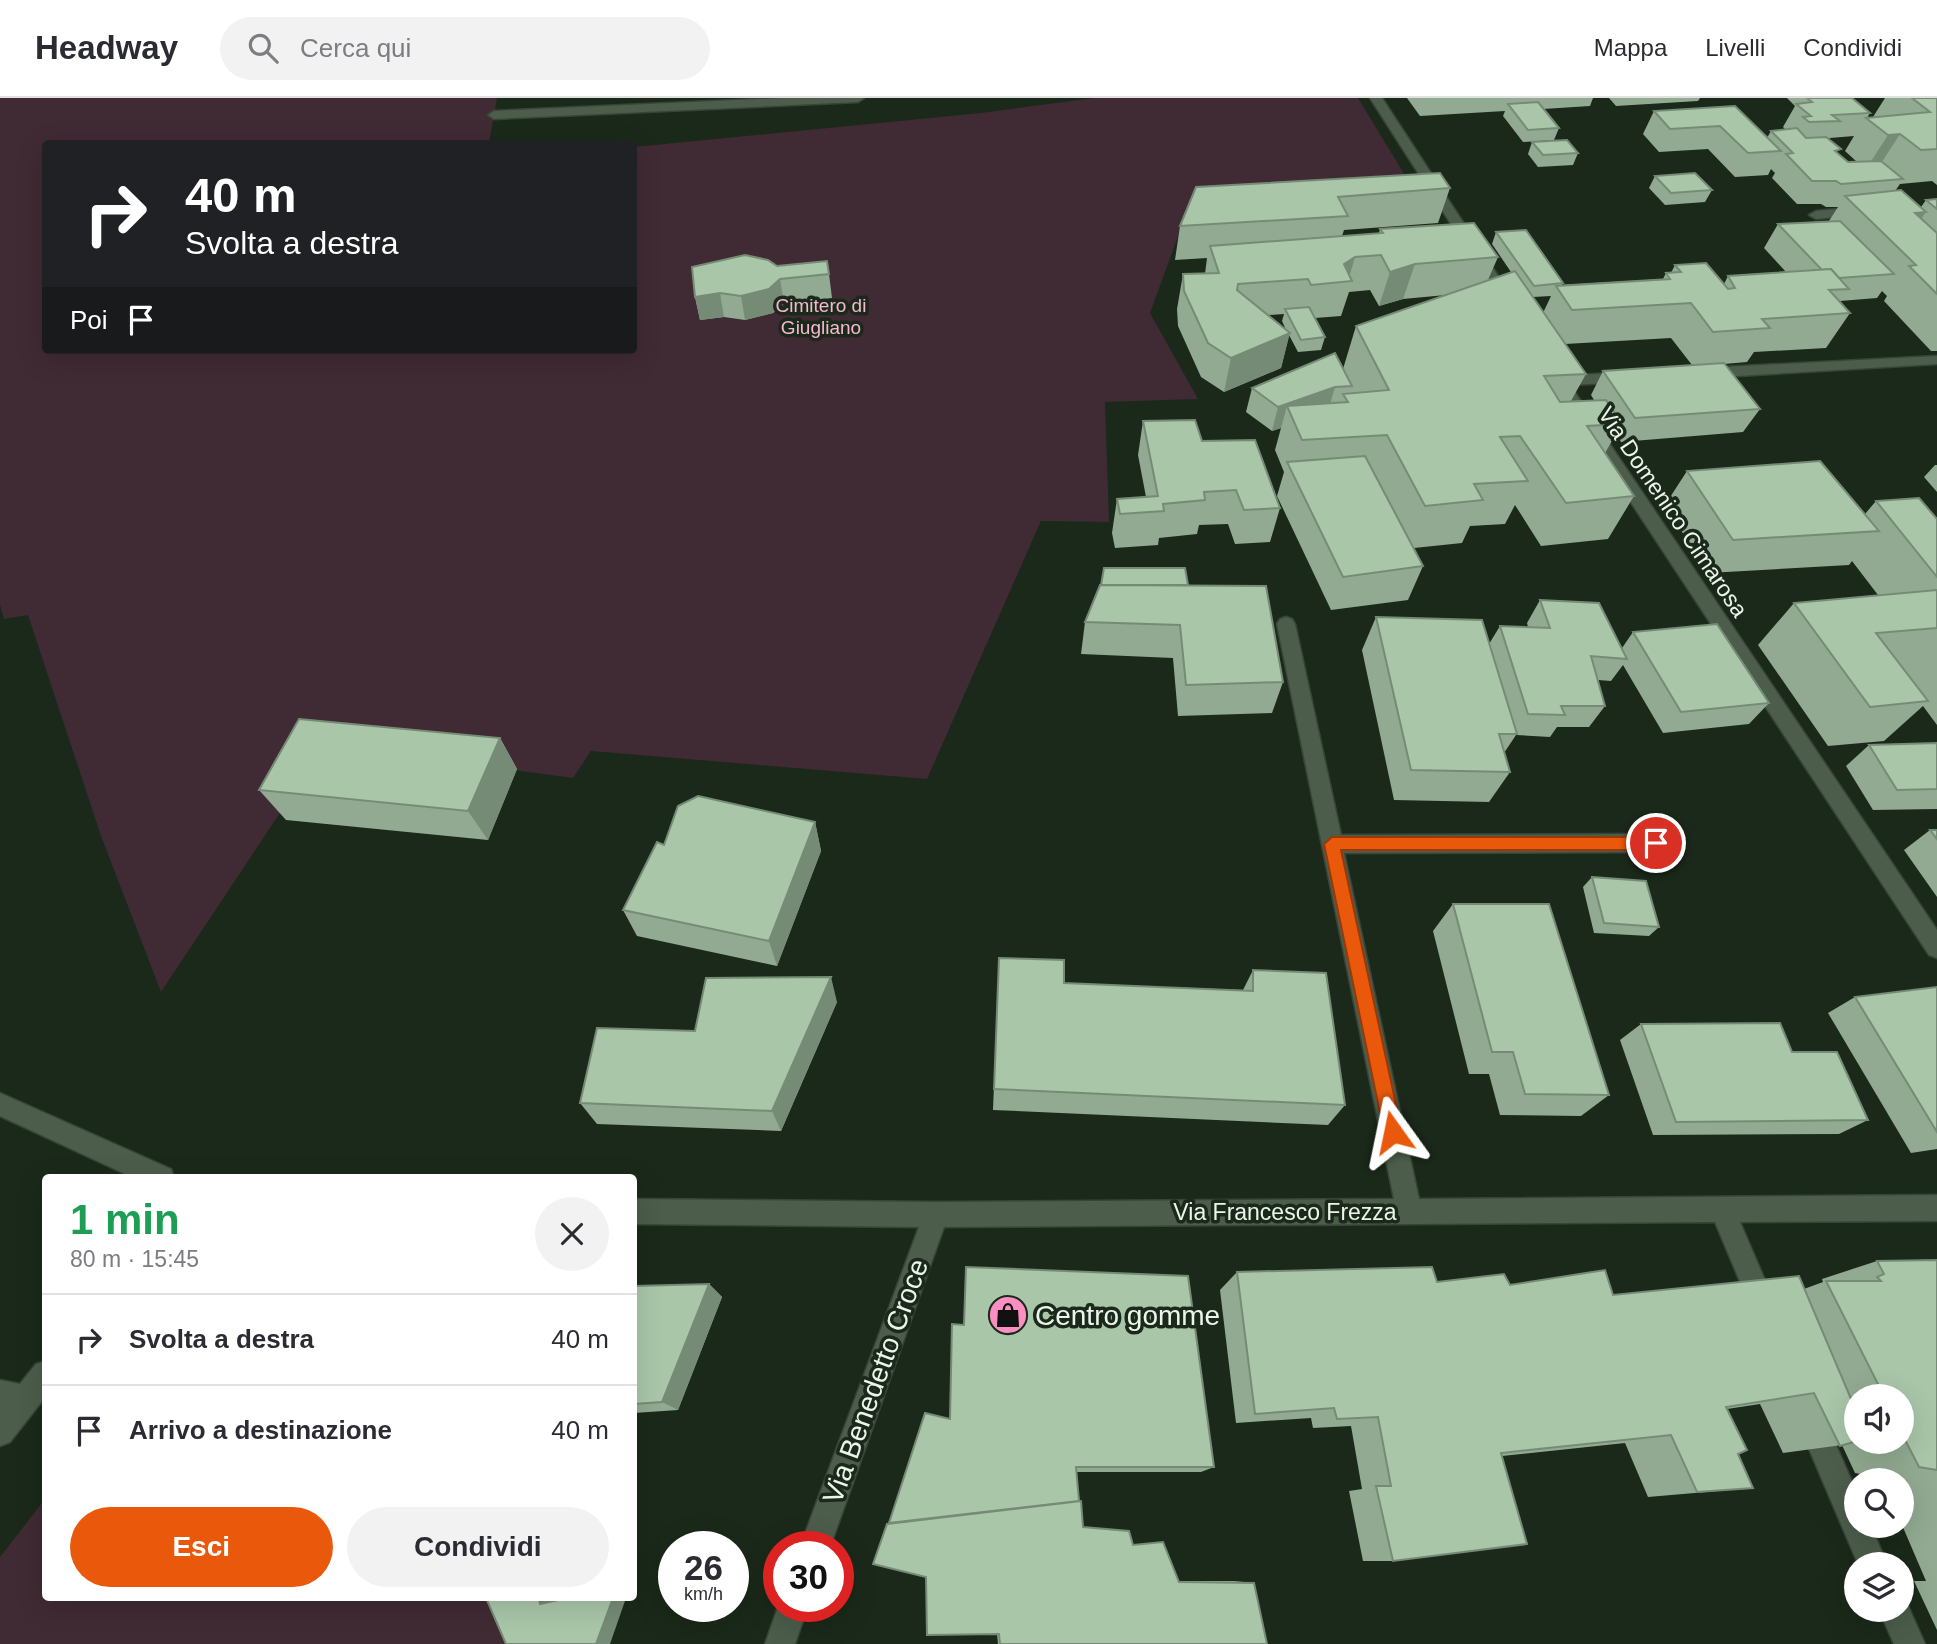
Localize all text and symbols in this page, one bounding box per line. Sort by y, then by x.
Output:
search box [220,17,710,80]
text: Headway [35,29,178,66]
icon: search [244,29,282,67]
text: Cerca qui [300,33,411,63]
text: Mappa [1594,34,1667,61]
text: Livelli [1705,34,1765,61]
text: Condividi [1803,34,1902,61]
icon: right [70,168,161,259]
text: 40 m [185,168,297,222]
text: Svolta a destra [185,225,398,261]
park label: Cimitero di Giugliano [776,295,866,338]
icon: arrive [122,301,160,339]
text: Poi [70,305,108,335]
street label: Via Domenico Cimarosa [1593,402,1753,622]
pin [1626,813,1686,873]
icon: arrive [1637,824,1675,862]
position arrow [1356,1095,1430,1169]
text: 1 min [70,1196,180,1243]
button: close [535,1197,609,1271]
street label: Via Francesco Frezza [1173,1199,1397,1225]
text: 80 m · 15:45 [70,1246,199,1272]
street label: Via Benedetto Croce [817,1255,934,1508]
shop icon: Centro gomme [987,1294,1029,1336]
place label: Centro gomme [1035,1300,1220,1331]
icon: right [70,1321,108,1359]
text: Svolta a destra [129,1324,314,1354]
text: 40 m [551,1324,609,1354]
map controls [1844,1384,1914,1622]
button: sound [1844,1384,1914,1454]
icon: arrive [70,1412,108,1450]
text: Arrivo a destinazione [129,1415,392,1445]
text: 40 m [551,1415,609,1445]
button: search [1844,1468,1914,1538]
button: Esci [70,1507,333,1587]
button: Condividi [347,1507,609,1587]
speed limit sign: 30 [763,1531,854,1622]
text: 26 [684,1548,723,1587]
button: layers [1844,1552,1914,1622]
text: km/h [684,1584,723,1604]

